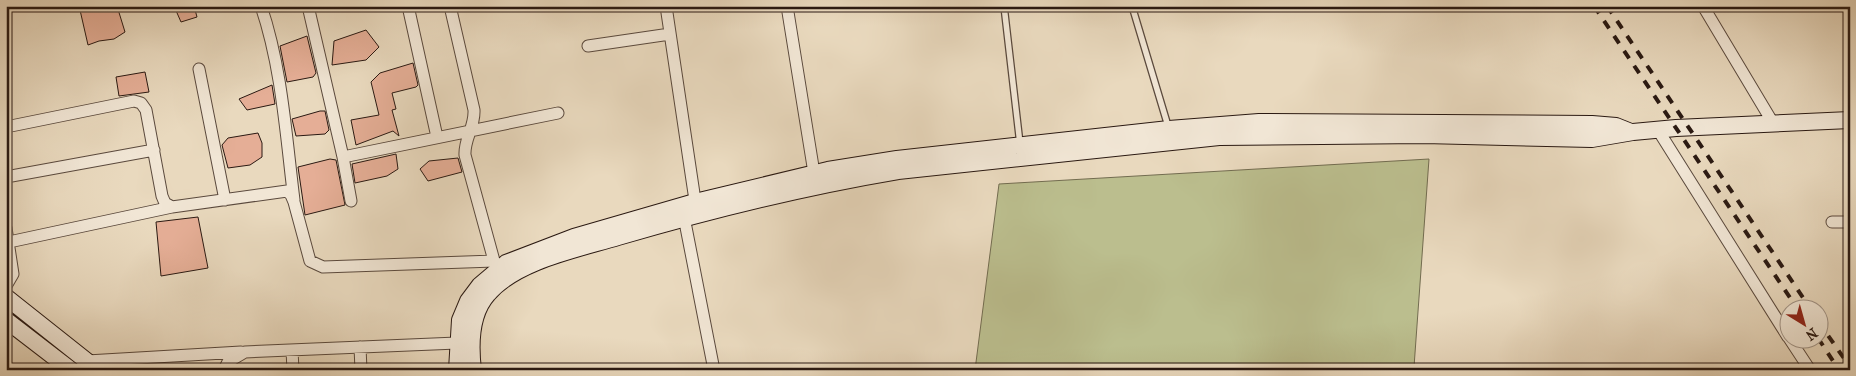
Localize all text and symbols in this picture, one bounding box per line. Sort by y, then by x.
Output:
north arrow [1778,298,1828,348]
text: N [1802,324,1821,344]

